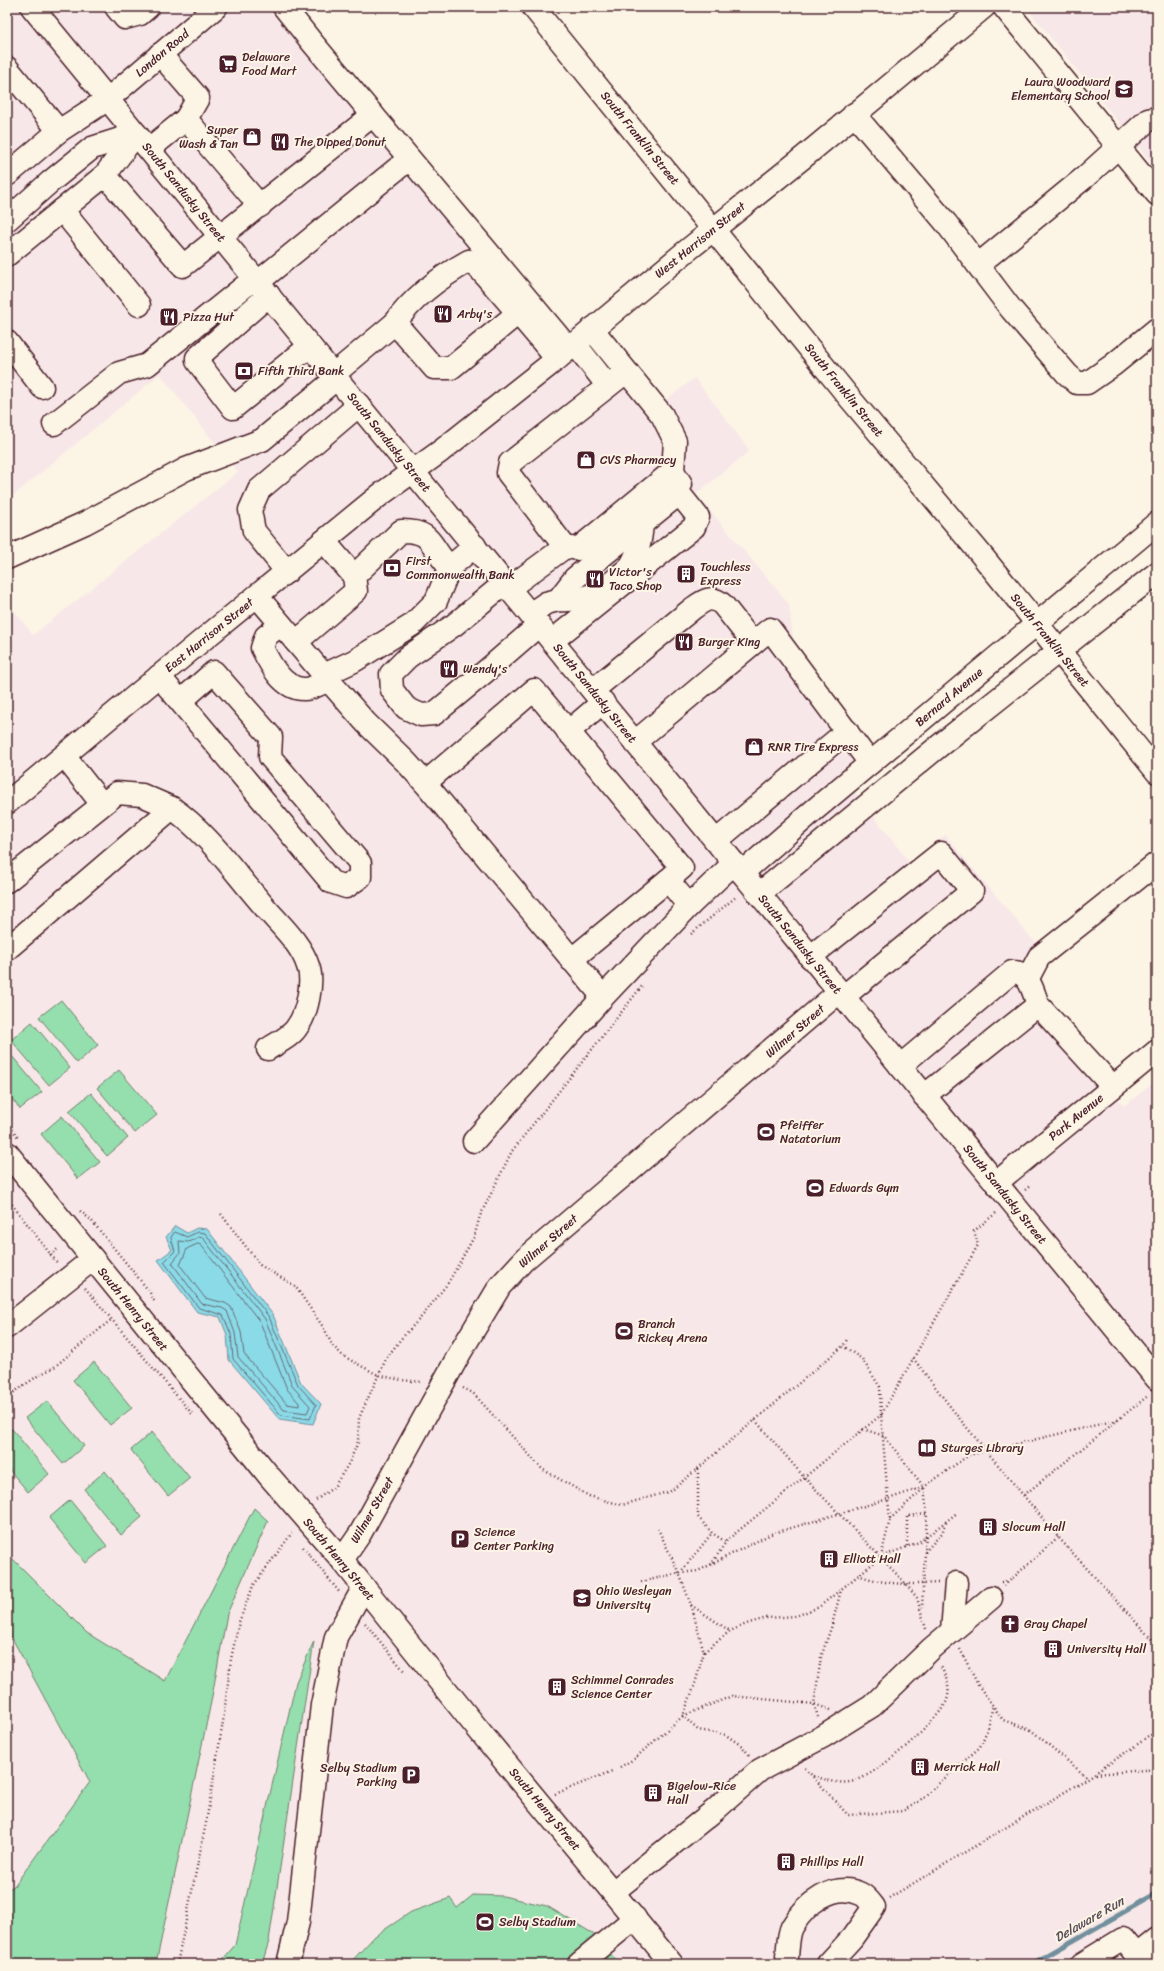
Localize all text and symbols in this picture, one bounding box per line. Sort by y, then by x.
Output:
street label: London Road [130,22,196,83]
place label: Delaware Food Mart [242,46,297,82]
supermarket icon: Delaware Food Mart [217,53,239,75]
place label: Laura Woodward Elementary School [1011,71,1111,107]
school or university icon: Laura Woodward Elementary School [1113,78,1135,100]
street label: South Franklin Street [595,86,685,190]
place label: Super Wash & Tan [179,119,239,155]
shop icon: Super Wash & Tan [241,126,263,148]
restaurant icon: The Dipped Donut [269,131,291,153]
place label: The Dipped Donut [294,131,387,153]
street label: South Sandusky Street [136,137,232,247]
street label: West Harrison Street [649,195,752,284]
restaurant icon: Arby's [432,303,454,325]
place label: Arby's [456,303,493,325]
restaurant icon: Pizza Hut [158,306,180,328]
place label: Pizza Hut [183,306,235,328]
street label: South Franklin Street [799,338,889,442]
bank icon: Fifth Third Bank [233,360,255,382]
place label: Fifth Third Bank [258,360,344,382]
street label: South Sandusky Street [341,387,437,497]
shop icon: CVS Pharmacy [575,449,597,471]
place label: CVS Pharmacy [600,449,677,471]
place label: First Commonwealth Bank [406,550,515,586]
place label: Touchless Express [700,556,751,592]
bank icon: First Commonwealth Bank [381,557,403,579]
place label: Victor's Taco Shop [609,561,663,597]
building icon: Touchless Express [675,563,697,585]
restaurant icon: Victor's Taco Shop [584,568,606,590]
street label: South Franklin Street [1005,588,1095,692]
street label: East Harrison Street [159,591,260,678]
restaurant icon: Burger King [673,631,695,653]
place label: Burger King [698,631,760,653]
street label: South Sandusky Street [547,638,643,748]
restaurant icon: Wendy's [438,658,460,680]
place label: Wendy's [463,658,508,680]
street label: Bernard Avenue [910,662,988,732]
shop icon: RNR Tire Express [743,736,765,758]
place label: RNR Tire Express [768,736,859,758]
street label: South Sandusky Street [752,889,848,999]
street label: Wilmer Street [760,998,831,1064]
street label: Park Avenue [1043,1088,1109,1146]
place label: Pfeiffer Natatorium [780,1114,841,1150]
sports icon: Pfeiffer Natatorium [755,1121,777,1143]
street label: South Sandusky Street [957,1139,1053,1249]
sports icon: Edwards Gym [804,1177,826,1199]
place label: Edwards Gym [829,1177,899,1199]
street label: Wilmer Street [513,1208,584,1274]
street label: South Henry Street [92,1262,174,1356]
place label: Branch Rickey Arena [638,1313,707,1349]
sports icon: Branch Rickey Arena [613,1320,635,1342]
library icon: Sturges Library [916,1437,938,1459]
place label: Sturges Library [941,1437,1024,1459]
street label: Wilmer Street [344,1471,401,1548]
street label: South Henry Street [297,1512,381,1606]
building icon: Slocum Hall [977,1516,999,1538]
place label: Slocum Hall [1002,1516,1066,1538]
place label: Science Center Parking [474,1521,554,1557]
parking icon: Science Center Parking [449,1528,471,1550]
building icon: Elliott Hall [818,1548,840,1570]
place label: Elliott Hall [843,1548,901,1570]
place label: Ohio Wesleyan University [596,1580,672,1616]
school or university icon: Ohio Wesleyan University [571,1587,593,1609]
church icon: Gray Chapel [999,1613,1021,1635]
place label: Gray Chapel [1024,1613,1088,1635]
building icon: University Hall [1042,1638,1064,1660]
place label: University Hall [1067,1638,1147,1660]
place label: Schimmel Conrades Science Center [571,1669,674,1705]
building icon: Schimmel Conrades Science Center [546,1676,568,1698]
building icon: Merrick Hall [909,1756,931,1778]
place label: Merrick Hall [934,1756,1001,1778]
place label: Selby Stadium Parking [320,1757,397,1793]
street label: South Henry Street [503,1762,587,1856]
parking icon: Selby Stadium Parking [400,1764,422,1786]
place label: Bigelow-Rice Hall [667,1775,736,1811]
building icon: Bigelow-Rice Hall [642,1782,664,1804]
building icon: Phillips Hall [775,1851,797,1873]
place label: Phillips Hall [800,1851,864,1873]
water label: Delaware Run [1050,1889,1130,1948]
sports icon: Selby Stadium [474,1911,496,1933]
place label: Selby Stadium [499,1911,576,1933]

